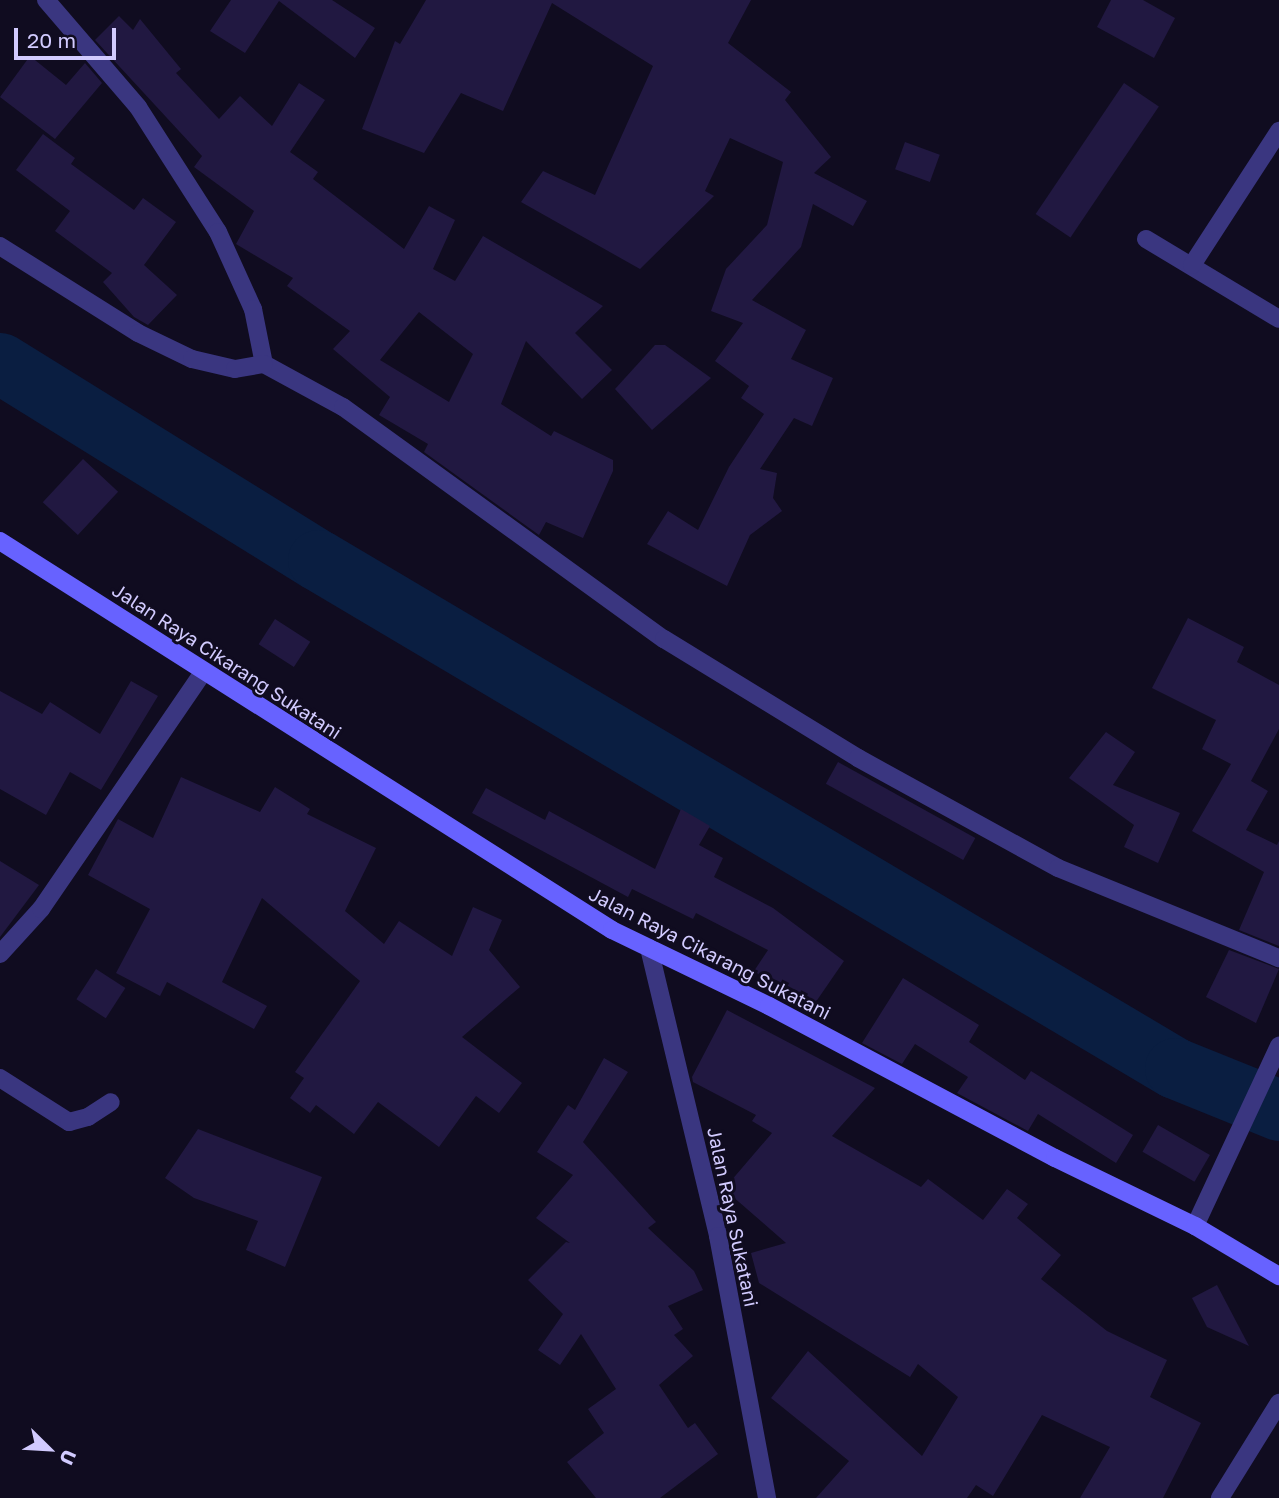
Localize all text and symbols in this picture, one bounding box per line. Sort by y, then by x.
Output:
scale bar [18,14,119,58]
text: 20 m [27,27,76,53]
street label: Jalan Raya Cikarang Sukatani [108,578,346,744]
street label: Jalan Raya Cikarang Sukatani [585,882,835,1024]
street label: Jalan Raya Sukatani [703,1125,763,1309]
north arrow [14,1414,84,1484]
text: U [55,1447,82,1469]

